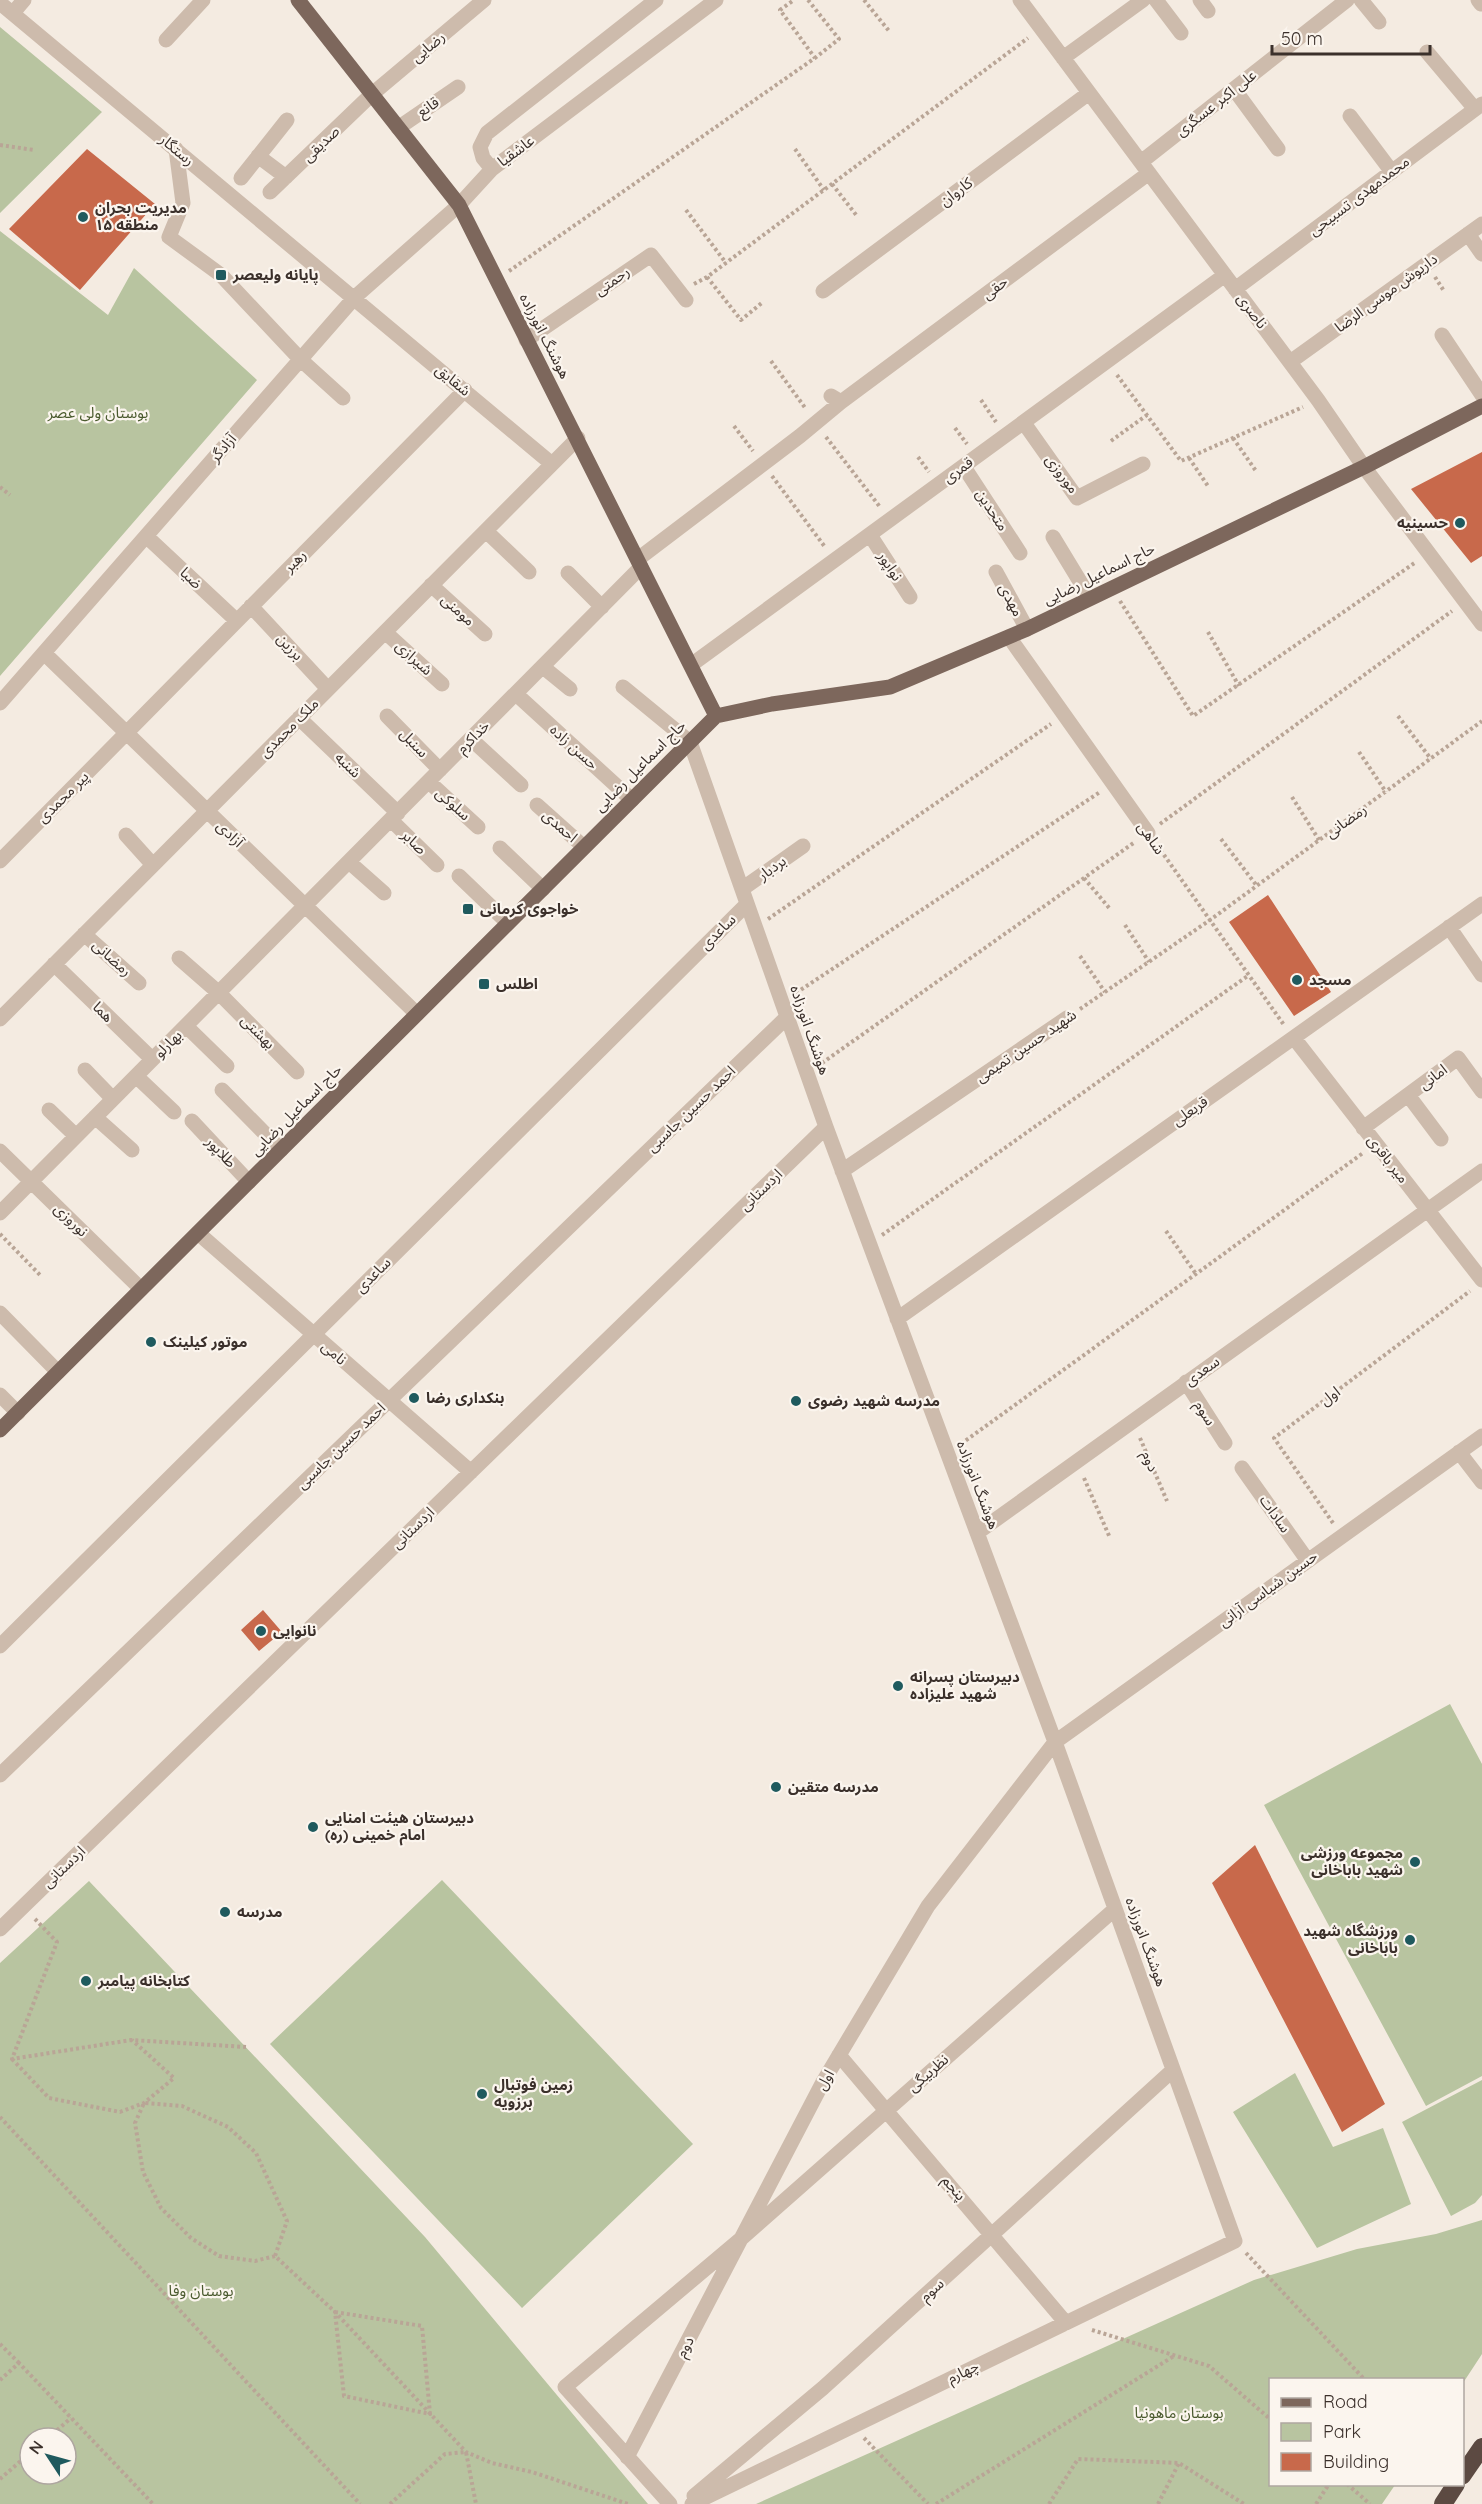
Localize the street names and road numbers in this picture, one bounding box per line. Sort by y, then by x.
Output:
street label: رضایی [407,27,449,66]
street label: علی اکبر عسگری [1171,65,1260,140]
street label: قانع [413,92,445,123]
street label: صدیقی [298,121,343,166]
street label: رستگار [155,129,199,170]
street label: عاشقیا [494,130,538,171]
street label: محمدمهدی تسبیحی [1304,151,1413,240]
street label: کاروان [935,173,977,210]
street label: داریوش موسی الرضا [1331,249,1441,336]
street label: رحمتی [590,262,633,300]
street label: حقی [978,272,1011,303]
street label: ناصری [1233,289,1272,332]
street label: هوشنگ انورزاده [516,290,575,382]
street label: شقایق [431,359,475,401]
street label: آزادگر [204,429,241,467]
street label: موروزی [1042,450,1083,497]
street label: قمری [939,452,977,487]
street label: متحدین [972,485,1013,534]
street label: حاج اسماعیل رضایی [1040,538,1159,612]
street label: رهبر [279,545,310,577]
street label: نواپور [872,546,907,585]
street label: ضیا [176,563,206,593]
street label: مهدی [995,580,1028,620]
street label: مومنی [437,590,479,630]
street label: برزین [273,629,308,664]
street label: شیرازی [392,636,437,679]
street label: ملک محمدی [255,694,322,761]
street label: خداکرم [452,716,495,759]
street label: حاج اسماعیل رضایی [590,716,692,818]
street label: حسن زاده [546,720,603,773]
street label: سنبل [396,724,433,761]
street label: شنبه [331,748,366,782]
street label: پیر محمدی [33,767,93,827]
street label: سلوکی [432,783,475,824]
street label: رمضانی [1321,799,1370,842]
street label: احمدی [539,805,582,846]
street label: آزادی [213,816,248,852]
street label: شاهی [1133,818,1170,858]
street label: صابر [397,824,431,858]
street label: بردبار [753,851,790,885]
street label: ساعدی [696,910,740,954]
street label: رمضانی [89,935,136,980]
street label: هوشنگ انورزاده [786,983,835,1077]
street label: هما [89,997,118,1026]
street label: شهید حسین تمیمی [972,1005,1080,1086]
street label: بهشتی [237,1010,280,1053]
street label: بهارلو [150,1026,186,1062]
street label: حاج اسماعیل رضایی [246,1060,348,1162]
street label: امانی [1415,1060,1451,1093]
street label: احمد حسین جاسبی [642,1061,739,1156]
street label: قربعلی [1168,1091,1212,1130]
street label: طلاپور [201,1131,241,1172]
street label: میر باقری [1364,1131,1413,1187]
street label: اردستانی [735,1165,786,1215]
street label: نوروزی [50,1199,92,1240]
street label: ساعدی [351,1253,395,1297]
street label: نامی [318,1336,351,1369]
street label: سعدی [1180,1351,1223,1390]
street label: اول [1316,1382,1344,1409]
street label: سوم [1189,1397,1221,1430]
street label: احمد حسین جاسبی [292,1398,389,1493]
street label: هوشنگ انورزاده [953,1438,1004,1532]
street label: دوم [1136,1447,1163,1475]
street label: سادات [1256,1491,1295,1536]
street label: اردستانی [387,1503,438,1553]
street label: حسین شیاسی آرانی [1214,1546,1321,1631]
street label: اردستانی [38,1842,89,1892]
street label: هوشنگ انورزاده [1122,1895,1171,1989]
street label: نظربیگی [903,2050,952,2096]
street label: اول [811,2066,838,2093]
street label: پنجم [937,2171,971,2206]
street label: سوم [916,2274,949,2307]
street label: دوم [671,2333,700,2361]
street label: چهارم [944,2356,983,2389]

